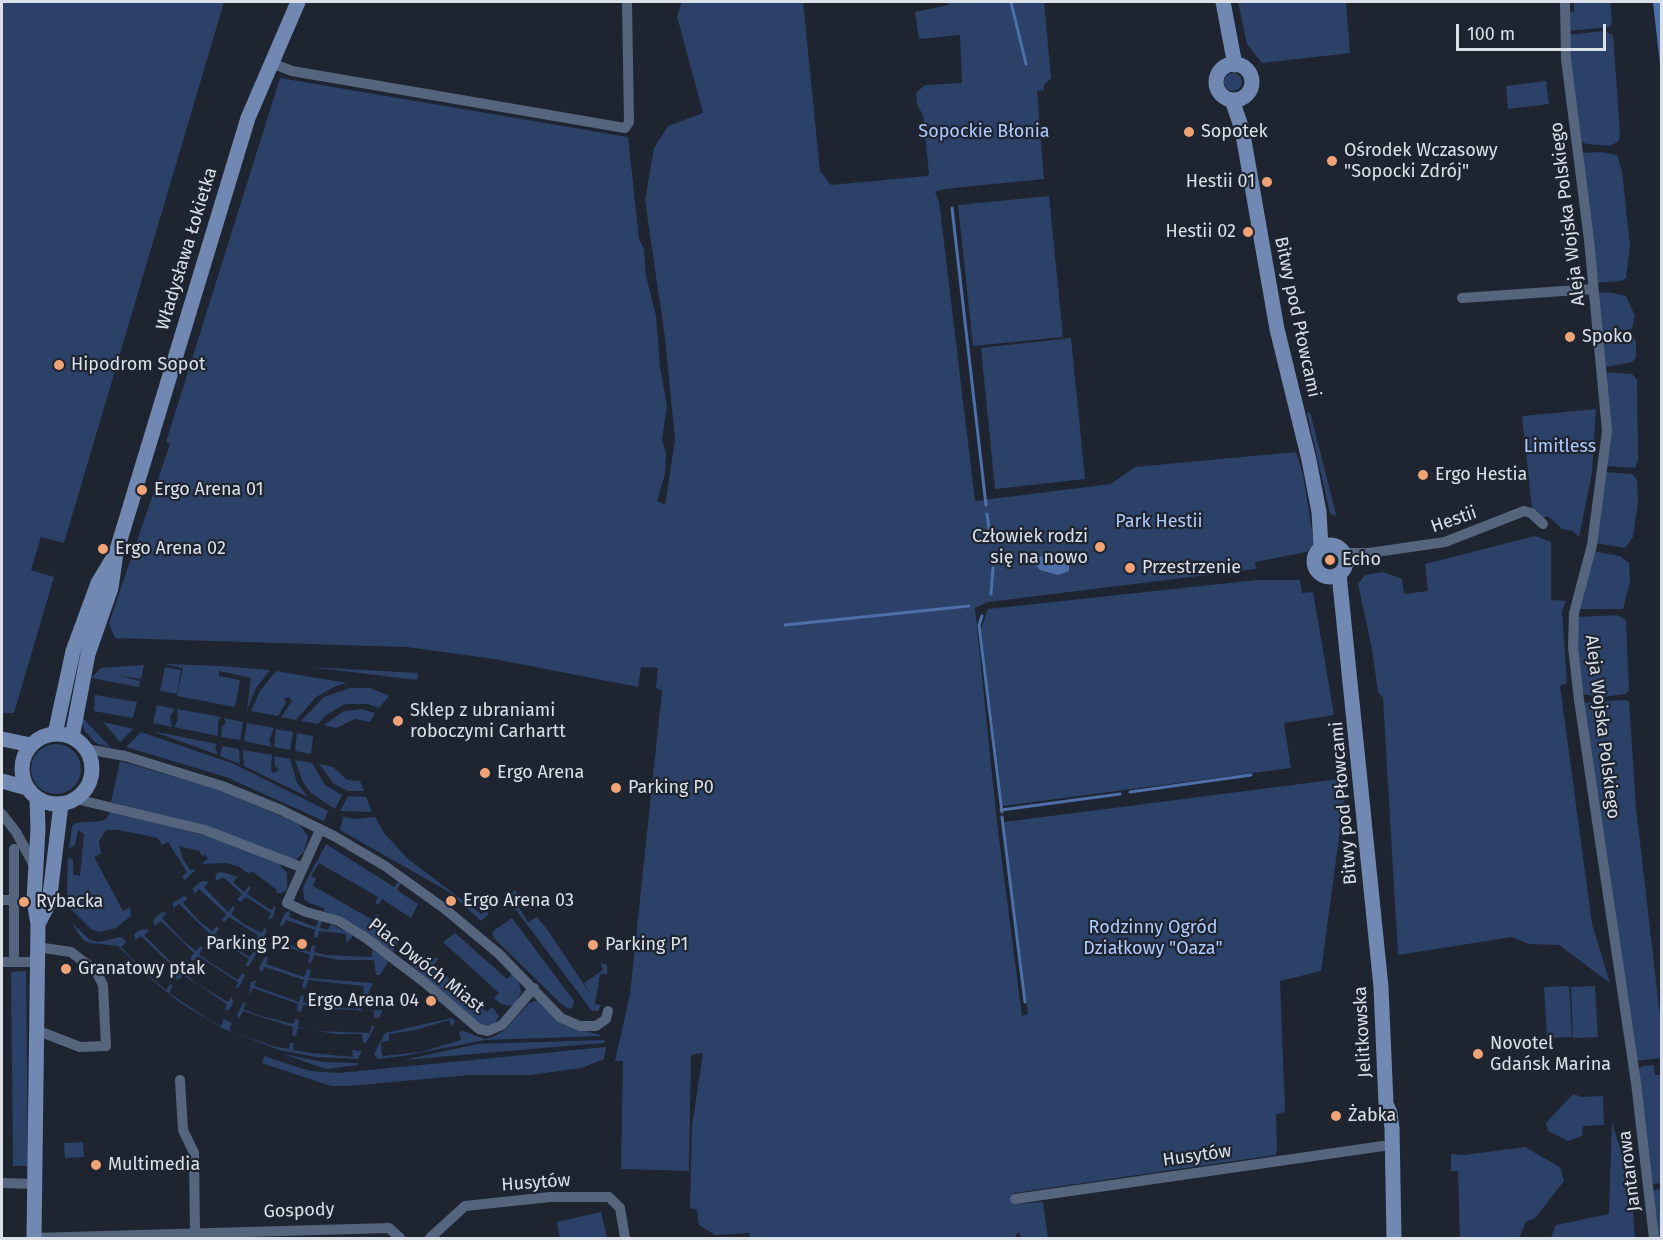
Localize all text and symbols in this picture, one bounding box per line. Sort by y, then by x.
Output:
scale bar [1459,12,1609,50]
text: 100 m [1467,23,1515,45]
park label: Sopockie Błonia [918,121,1050,143]
place label: Sopotek [1201,121,1268,143]
street label: Aleja Wojska Polskiego [1546,121,1590,307]
marker: Sopotek [1182,125,1196,139]
place label: Ośrodek Wczasowy "Sopocki Zdrój" [1344,140,1498,182]
marker: Ośrodek Wczasowy "Sopocki Zdrój" [1325,154,1339,168]
street label: Władysława Łokietka [152,165,222,333]
place label: Hestii 01 [1186,171,1255,193]
marker: Hestii 01 [1260,175,1274,189]
place label: Hestii 02 [1165,221,1236,243]
marker: Hestii 02 [1241,225,1255,239]
street label: Bitwy pod Płowcami [1269,235,1325,399]
place label: Spoko [1582,326,1633,348]
marker: Spoko [1563,330,1577,344]
place label: Hipodrom Sopot [71,354,205,376]
marker: Hipodrom Sopot [52,358,66,372]
park label: Limitless [1524,436,1596,458]
place label: Ergo Hestia [1435,464,1527,486]
marker: Ergo Hestia [1416,468,1430,482]
place label: Ergo Arena 01 [154,479,264,501]
marker: Ergo Arena 01 [135,483,149,497]
street label: Hestii [1428,502,1480,538]
park label: Park Hestii [1115,511,1203,533]
place label: Człowiek rodzi się na nowo [972,526,1088,568]
place label: Ergo Arena 02 [115,538,226,560]
marker: Człowiek rodzi się na nowo [1093,540,1107,554]
marker: Ergo Arena 02 [96,542,110,556]
place label: Echo [1342,549,1381,571]
marker: Echo [1323,553,1337,567]
place label: Przestrzenie [1142,557,1241,579]
marker: Przestrzenie [1123,561,1137,575]
street label: Aleja Wojska Polskiego [1580,634,1624,820]
place label: Sklep z ubraniami roboczymi Carhartt [410,700,566,742]
marker: Sklep z ubraniami roboczymi Carhartt [391,714,405,728]
street label: Bitwy pod Płowcami [1326,720,1362,886]
place label: Ergo Arena [497,762,584,784]
marker: Ergo Arena [478,766,492,780]
place label: Parking P0 [628,777,714,799]
marker: Parking P0 [609,781,623,795]
place label: Ergo Arena 03 [463,890,574,912]
place label: Rybacka [36,891,103,913]
marker: Ergo Arena 03 [444,894,458,908]
marker: Rybacka [17,895,31,909]
street label: Plac Dwóch Miast [364,914,488,1018]
park label: Rodzinny Ogród Działkowy "Oaza" [1083,917,1223,960]
place label: Parking P2 [206,933,290,955]
place label: Parking P1 [605,934,688,956]
marker: Parking P2 [295,937,309,951]
marker: Parking P1 [586,938,600,952]
place label: Granatowy ptak [78,958,205,980]
marker: Granatowy ptak [59,962,73,976]
street label: Jelitkowska [1350,986,1376,1078]
place label: Ergo Arena 04 [307,990,419,1012]
marker: Ergo Arena 04 [424,994,438,1008]
place label: Novotel Gdańsk Marina [1490,1033,1611,1076]
marker: Novotel Gdańsk Marina [1471,1047,1485,1061]
place label: Żabka [1348,1105,1396,1127]
marker: Żabka [1329,1109,1343,1123]
street label: Jantarowa [1614,1129,1646,1213]
street label: Husytów [1161,1140,1233,1172]
place label: Multimedia [108,1154,200,1176]
marker: Multimedia [89,1158,103,1172]
street label: Husytów [501,1170,571,1196]
street label: Gospody [263,1199,335,1223]

